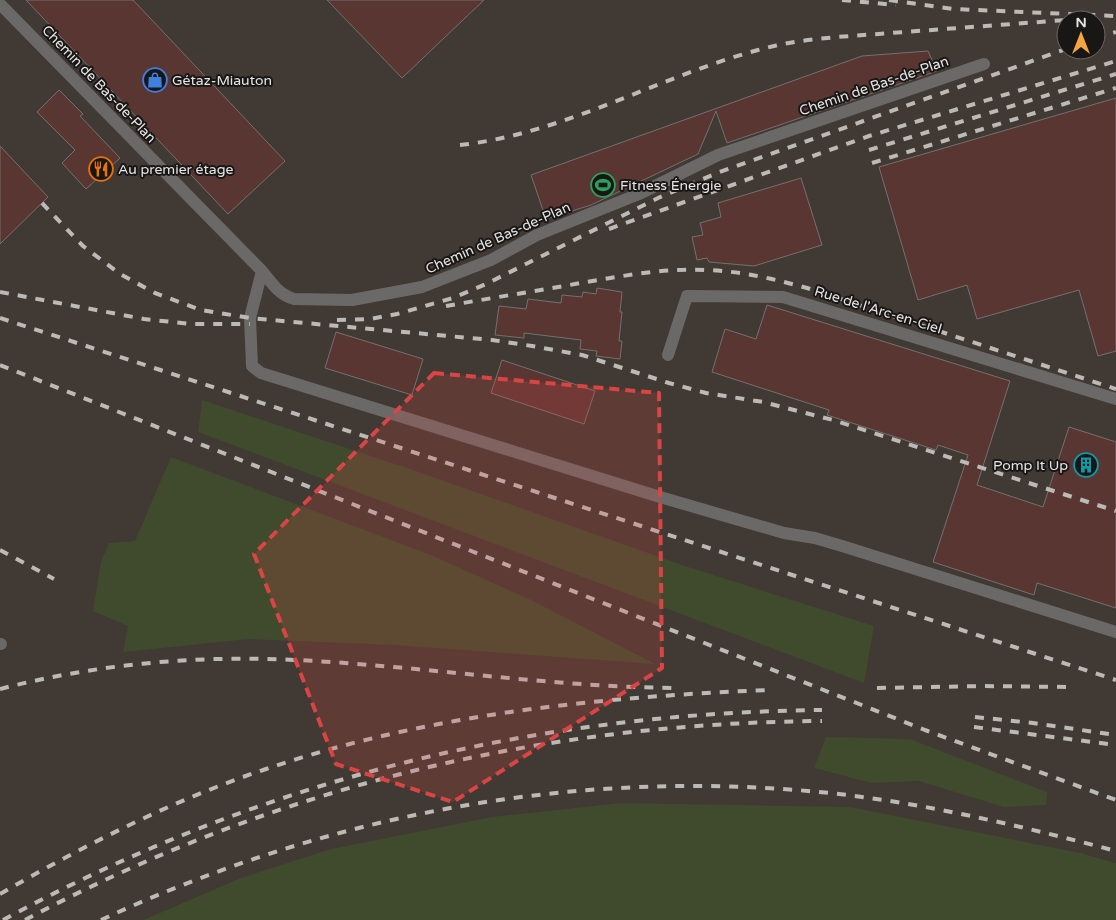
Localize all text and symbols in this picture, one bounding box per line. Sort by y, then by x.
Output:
north arrow [1056,10,1106,60]
text: N [1075,14,1087,31]
street label: Chemin de Bas-de-Plan [38,22,160,146]
street label: Chemin de Bas-de-Plan [797,52,951,120]
shop icon: Gétaz-Miauton [142,67,168,93]
place label: Gétaz-Miauton [172,72,272,89]
restaurant icon: Au premier étage [88,156,114,182]
place label: Au premier étage [118,161,234,178]
sports icon: Fitness Énergie [590,172,616,198]
place label: Fitness Énergie [620,177,721,194]
street label: Chemin de Bas-de-Plan [423,198,573,278]
street label: Rue de l'Arc-en-Ciel [812,283,944,337]
building icon: Pomp It Up [1073,452,1099,478]
place label: Pomp It Up [993,457,1068,474]

